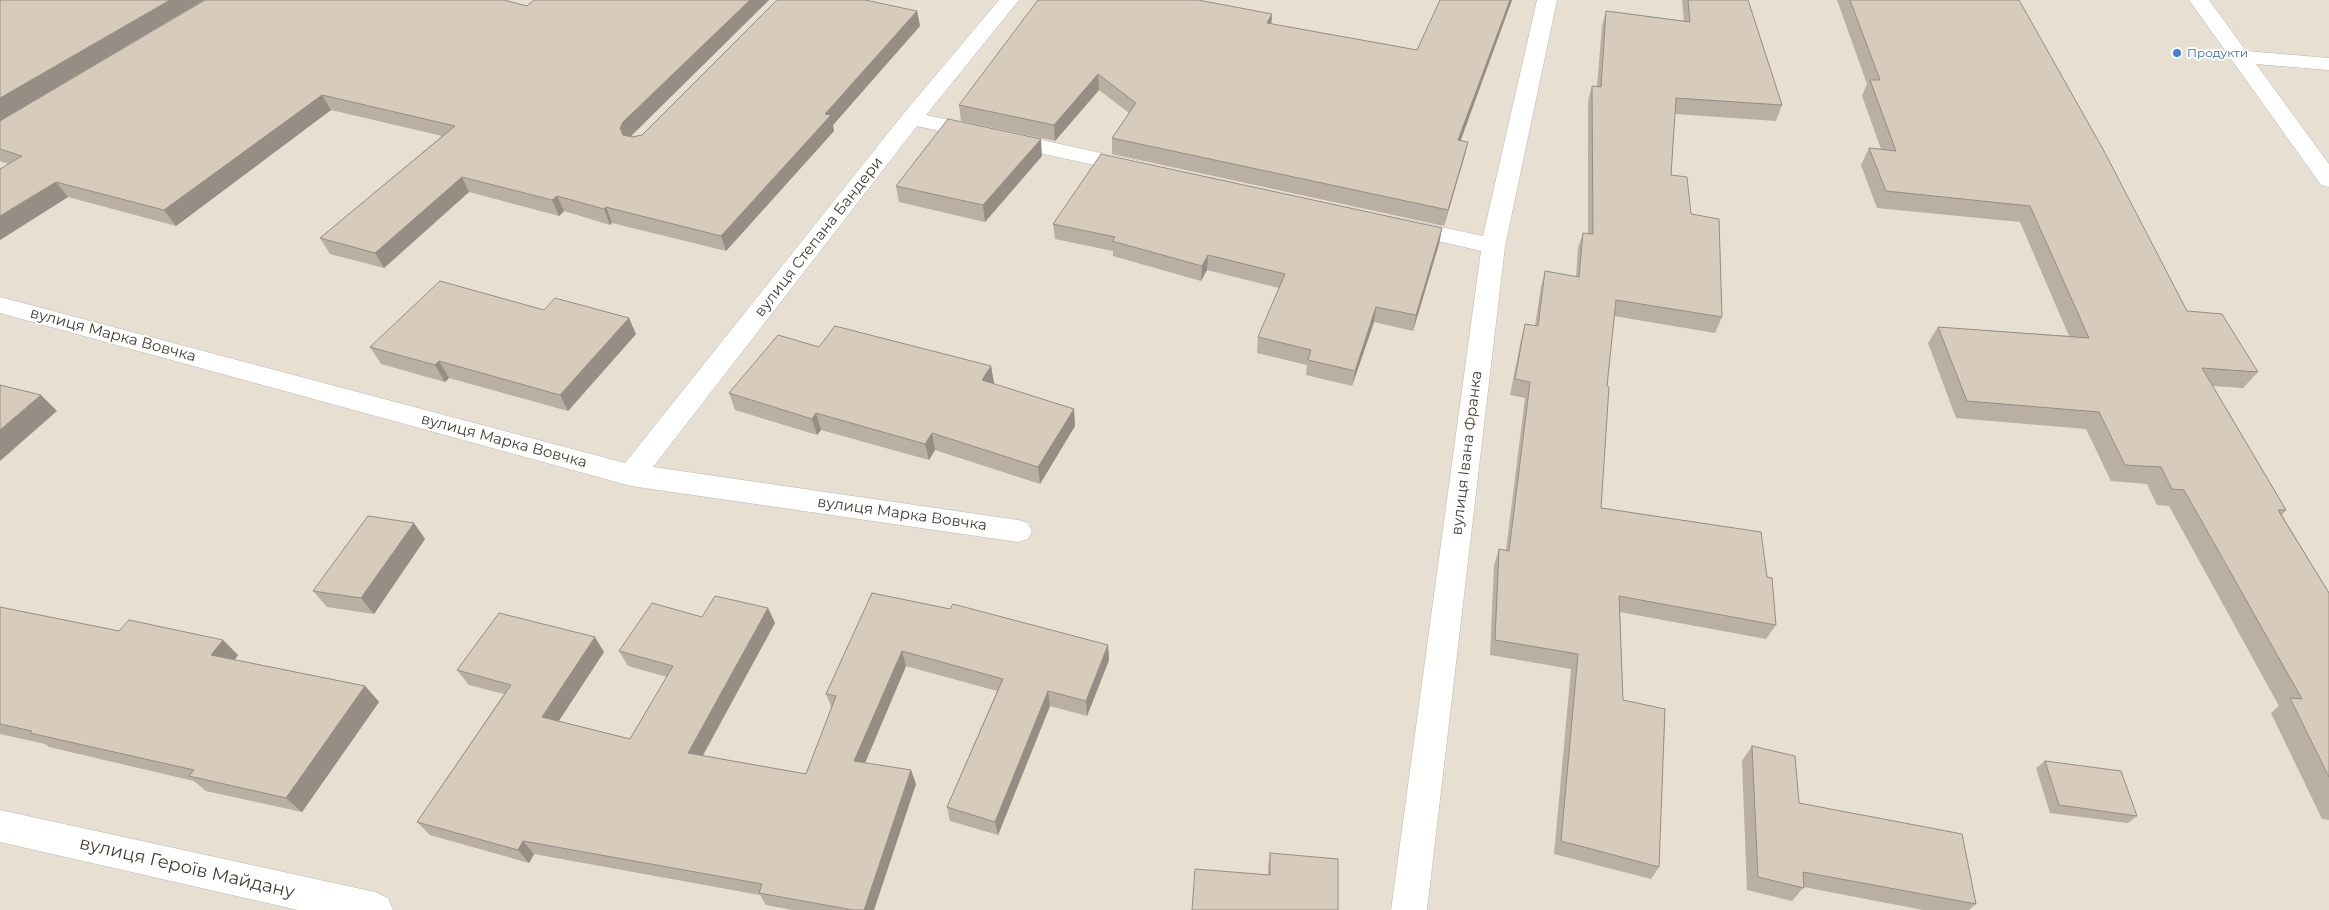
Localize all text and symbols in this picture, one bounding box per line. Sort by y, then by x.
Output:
place label: Продукти [2187,46,2248,60]
marker: Продукти [2171,47,2183,59]
street label: вулиця Степана Бандери [751,154,887,320]
street label: вулиця Марка Вовчка [28,304,198,366]
street label: вулиця Івана Франка [1448,370,1486,536]
street label: вулиця Марка Вовчка [419,410,589,472]
street label: вулиця Марка Вовчка [816,493,988,535]
street label: вулиця Героїв Майдану [77,833,297,903]

